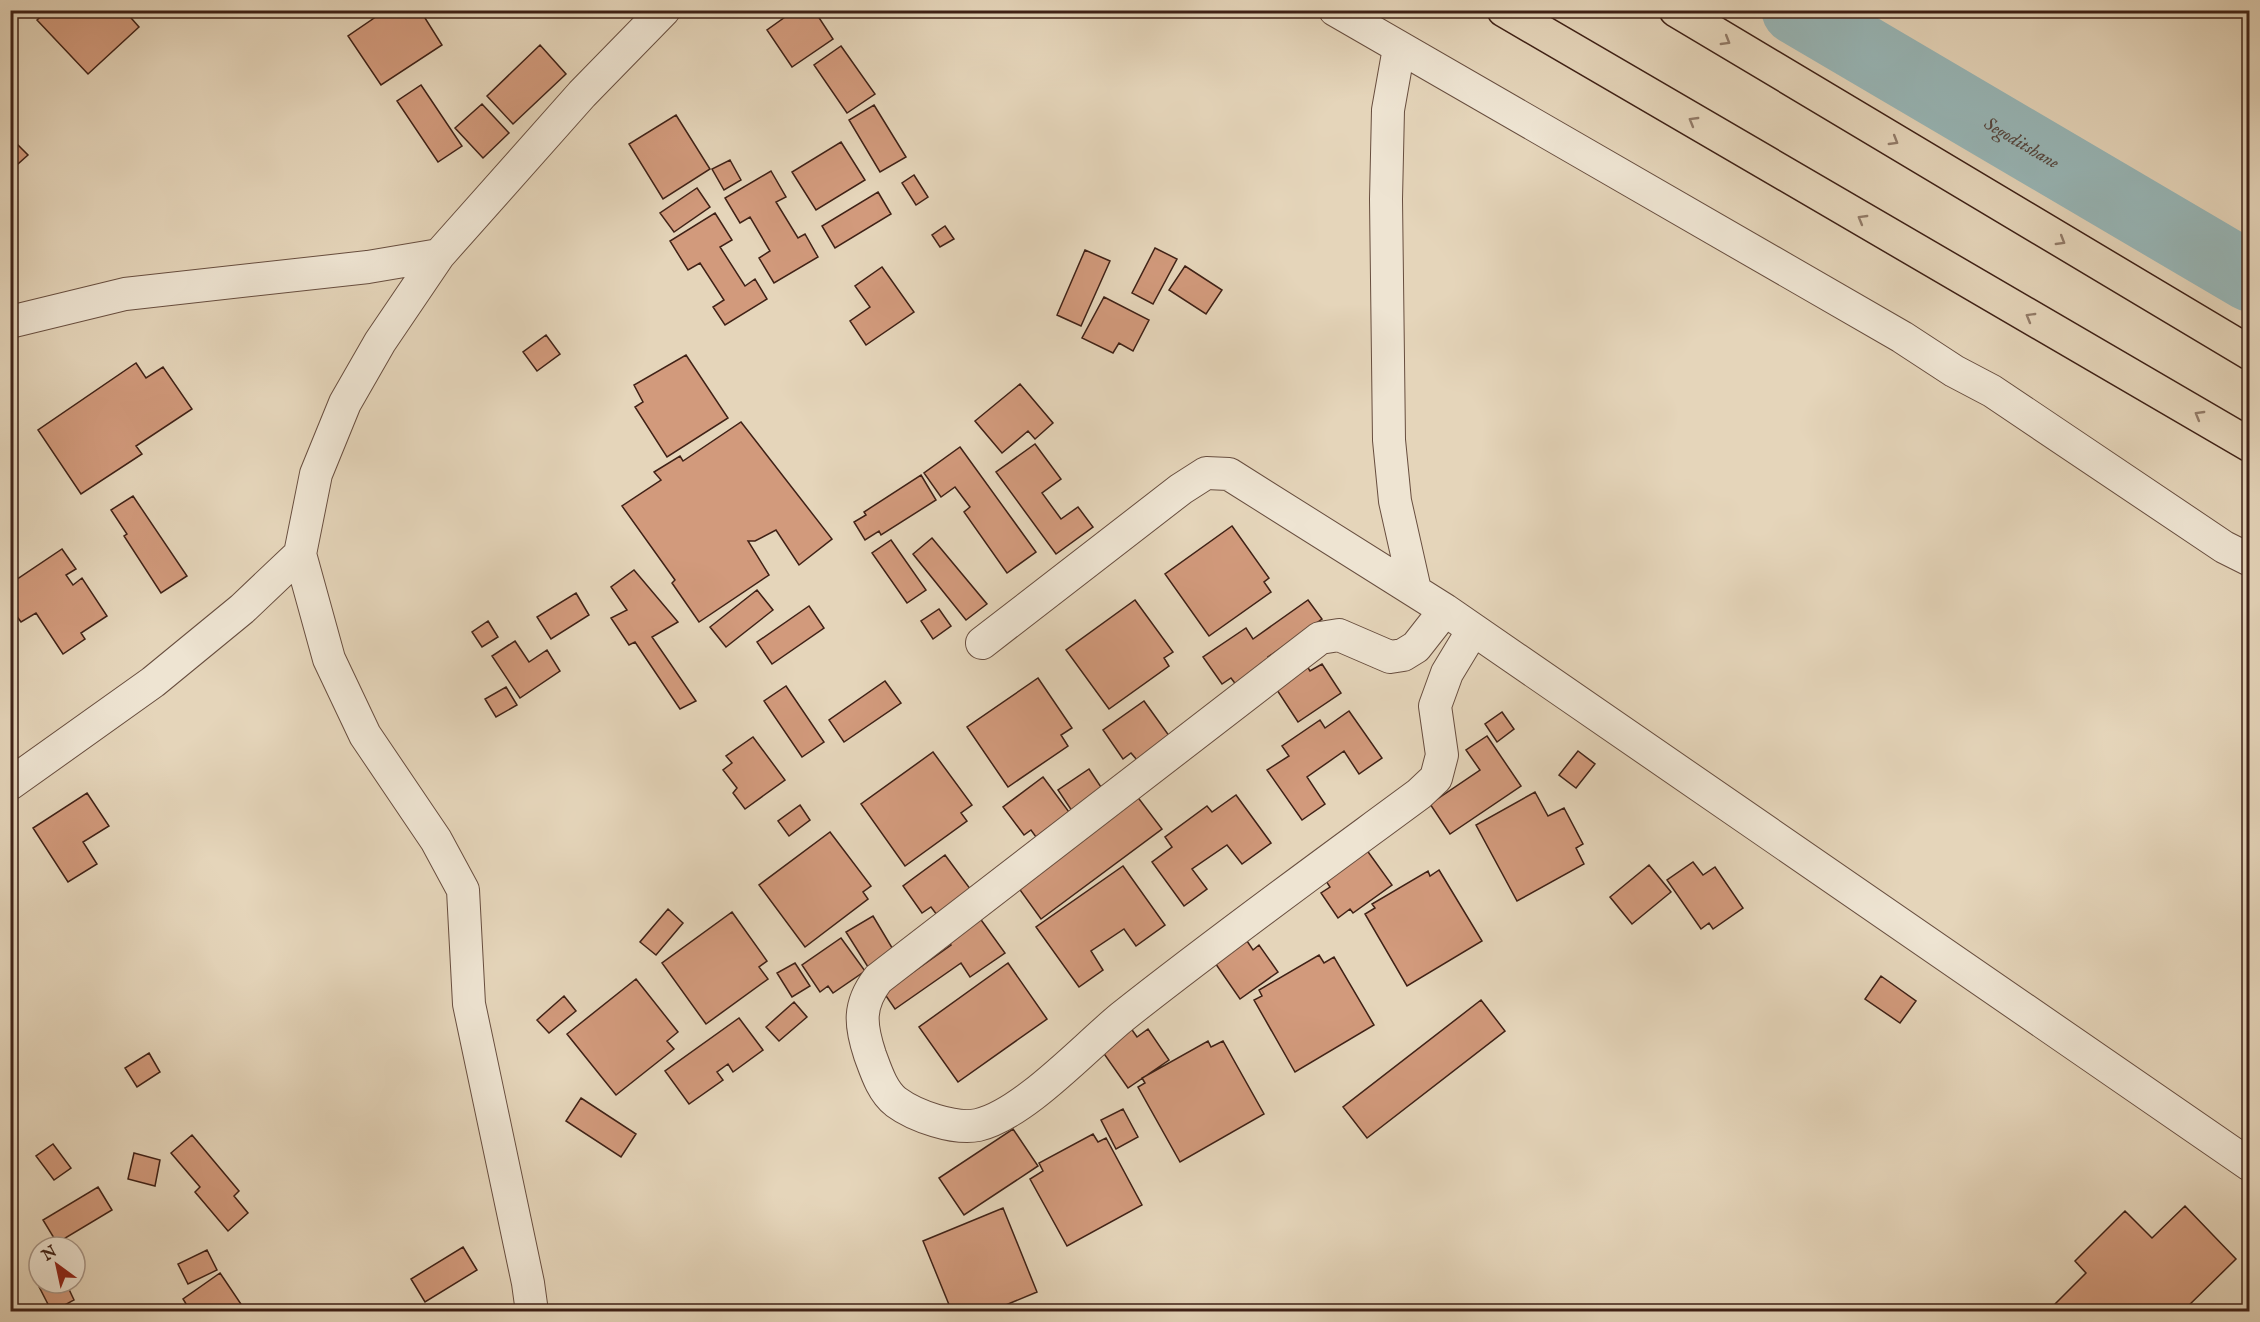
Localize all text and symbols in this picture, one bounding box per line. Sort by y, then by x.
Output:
one-way arrow [1720,33,1730,45]
water label: Segoditshane [1979,113,2063,175]
one-way arrow [1689,117,1699,128]
one-way arrow [1888,133,1898,145]
one-way arrow [1858,215,1868,227]
one-way arrow [2055,233,2065,245]
one-way arrow [2026,313,2036,325]
one-way arrow [2195,411,2205,423]
north arrow [27,1235,87,1295]
text: N [38,1242,61,1267]

